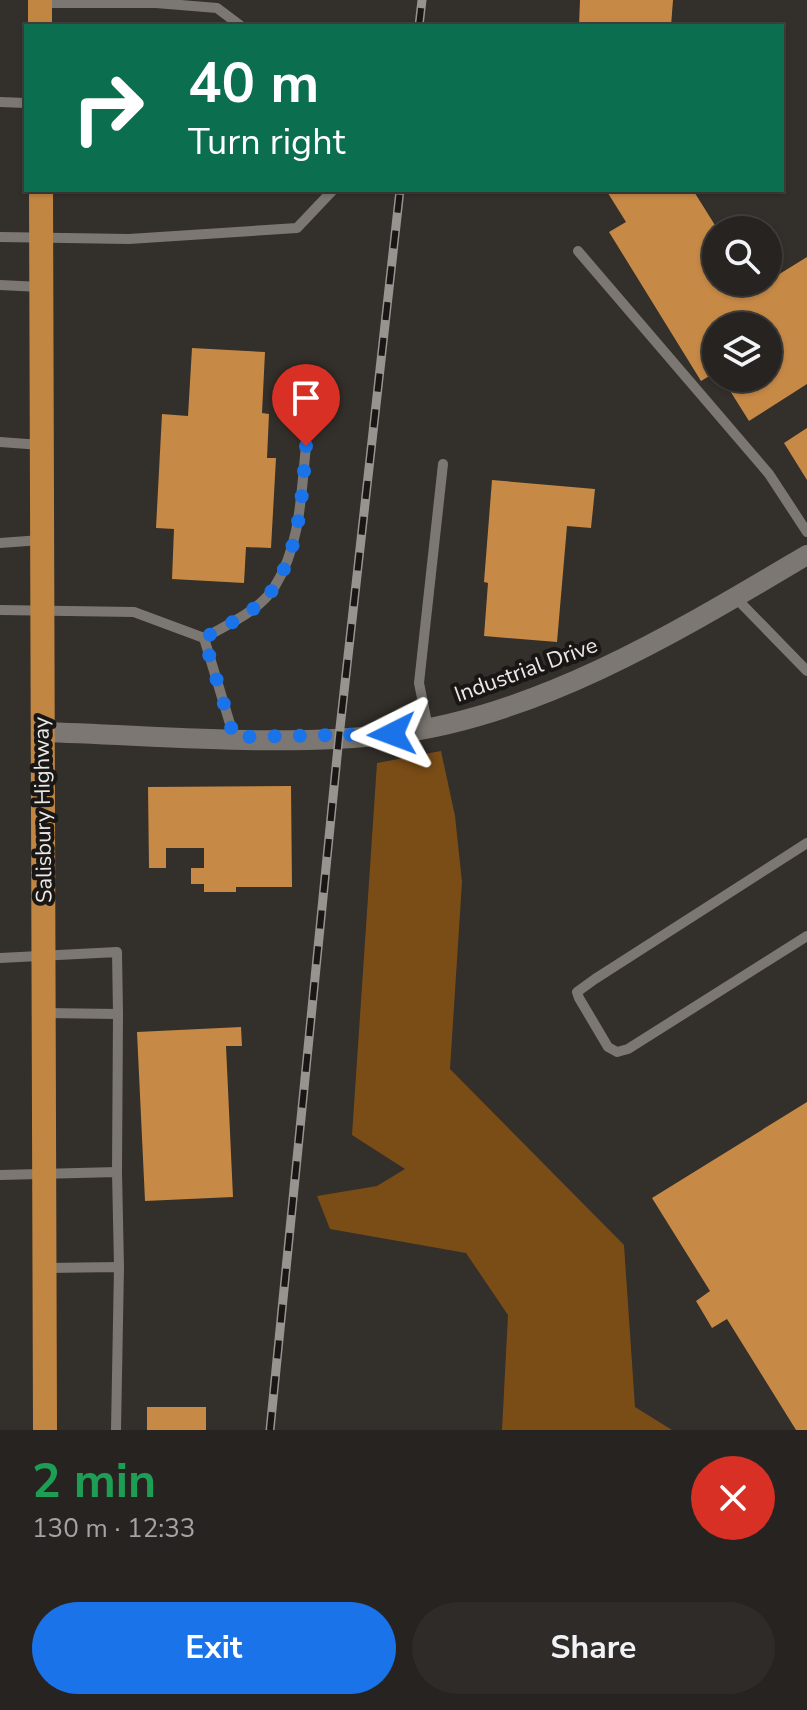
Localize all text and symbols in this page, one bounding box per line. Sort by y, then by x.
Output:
text: 40 m [188,45,319,122]
icon: right [56,56,160,160]
text: Turn right [188,118,345,167]
map controls [702,216,782,392]
button: search [702,216,782,296]
button: layers [702,312,782,392]
pin [272,364,340,446]
icon: arrive [284,376,328,420]
street label: Industrial Drive [450,630,602,710]
position arrow [350,692,434,776]
street label: Salisbury Highway [26,716,60,903]
text: 2 min [32,1448,156,1514]
button: close [691,1456,775,1540]
text: 130 m · 12:33 [32,1511,195,1546]
button: Exit [32,1602,396,1694]
button: Share [412,1602,775,1694]

